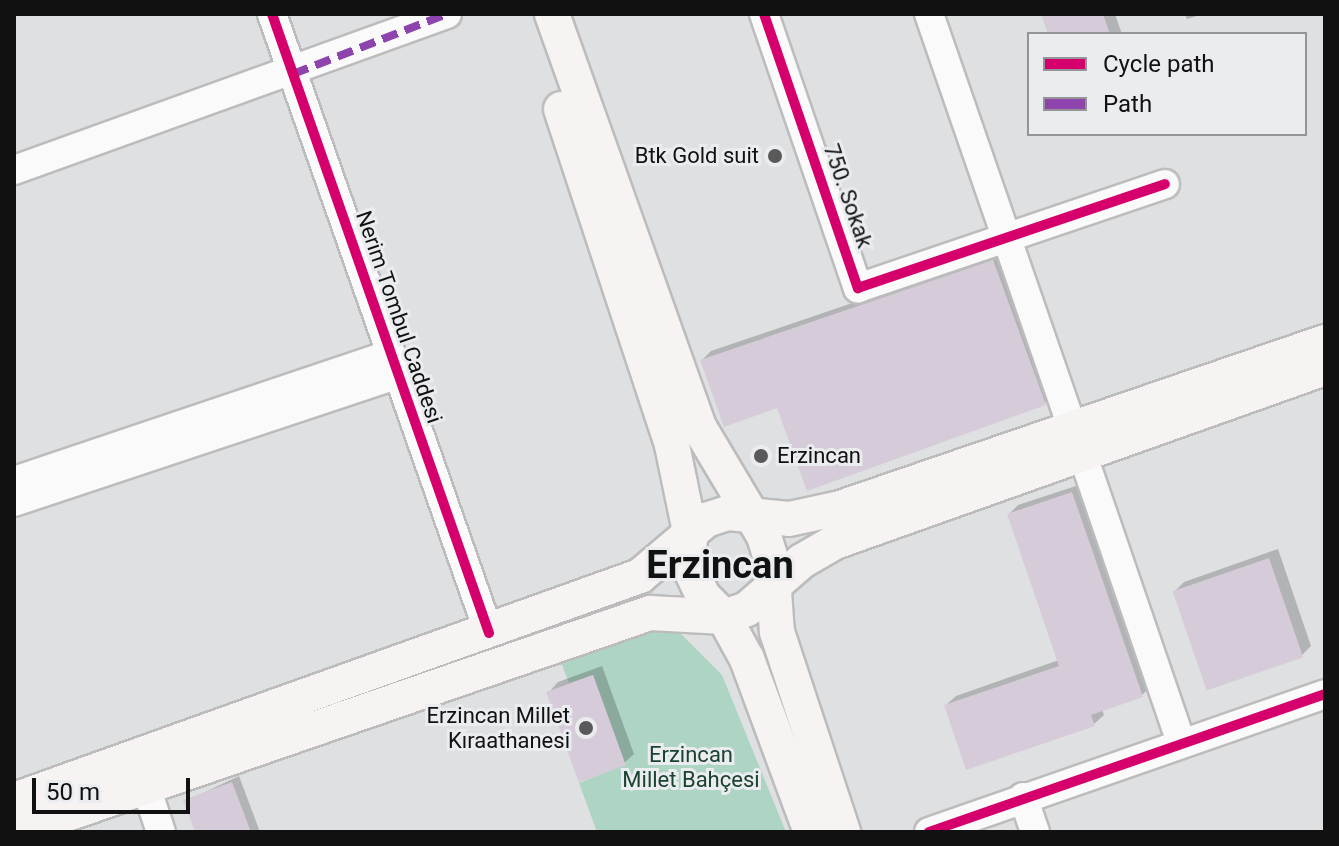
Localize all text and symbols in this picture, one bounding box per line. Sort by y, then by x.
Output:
legend [1027,32,1307,136]
text: Cycle path [1103,50,1215,78]
text: Path [1103,90,1152,118]
street label: 750. Sokak [818,141,878,251]
place label: Btk Gold suit [635,143,759,169]
marker: Btk Gold suit [766,147,784,165]
street label: Nerim Tombul Caddesi [350,207,448,427]
place label: Erzincan [777,443,861,469]
marker: Erzincan [752,447,770,465]
district label: Erzincan [646,543,794,589]
place label: Erzincan Millet Kıraathanesi [426,702,570,754]
marker: Erzincan Millet Kıraathanesi [577,719,595,737]
park label: Erzincan Millet Bahçesi [622,741,760,792]
scale bar [36,762,194,812]
text: 50 m [46,778,100,806]

